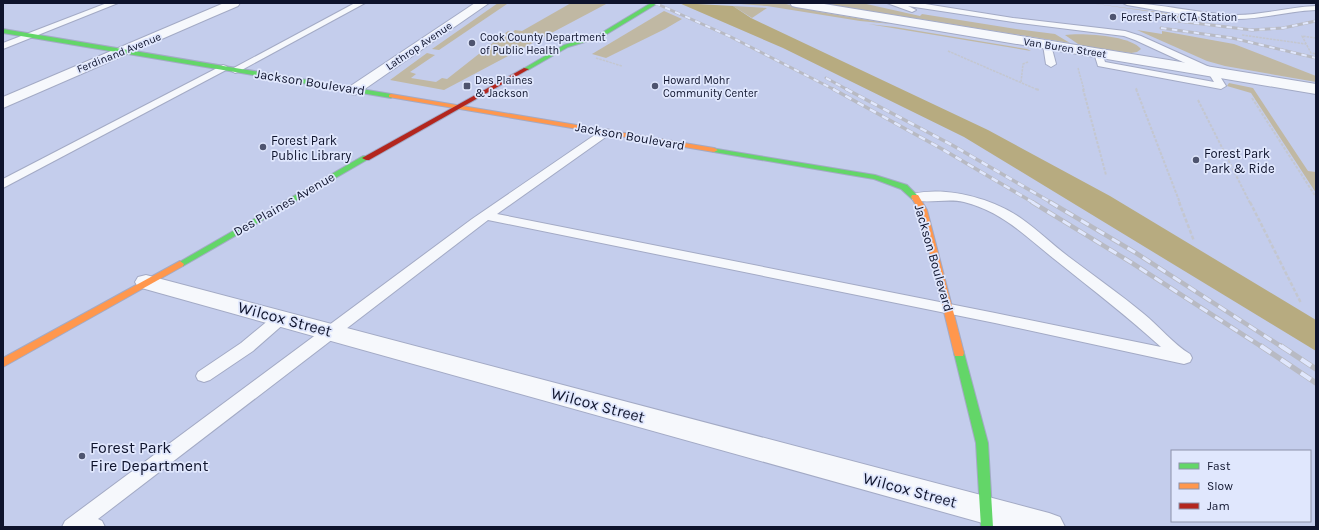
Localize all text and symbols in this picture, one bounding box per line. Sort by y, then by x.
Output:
place label: Forest Park CTA Station [1121,11,1237,24]
marker: Forest Park CTA Station [1108,12,1118,22]
street label: Lathrop Avenue [383,19,455,73]
street label: Ferdinand Avenue [75,30,163,76]
place label: Cook County Department of Public Health [480,31,606,57]
street label: Van Buren Street [1023,35,1107,61]
marker: Cook County Department of Public Health [467,38,477,48]
street label: Jackson Boulevard [254,66,366,98]
place label: Des Plaines & Jackson [475,74,533,100]
place label: Howard Mohr Community Center [663,74,758,100]
marker: Des Plaines & Jackson [462,81,472,91]
marker: Howard Mohr Community Center [650,81,660,91]
street label: Jackson Boulevard [574,119,686,153]
place label: Forest Park Public Library [271,133,351,163]
marker: Forest Park Public Library [258,142,268,152]
place label: Forest Park Park & Ride [1204,146,1275,176]
marker: Forest Park Park & Ride [1191,155,1201,165]
street label: Des Plaines Avenue [231,169,338,239]
street label: Jackson Boulevard [912,203,956,313]
street label: Wilcox Street [236,297,334,341]
street label: Wilcox Street [549,383,647,427]
place label: Forest Park Fire Department [90,438,209,475]
legend [1171,450,1311,522]
marker: Forest Park Fire Department [77,451,87,461]
text: Fast [1207,459,1231,473]
street label: Wilcox Street [861,468,959,512]
text: Slow [1207,479,1233,493]
text: Jam [1207,499,1230,513]

